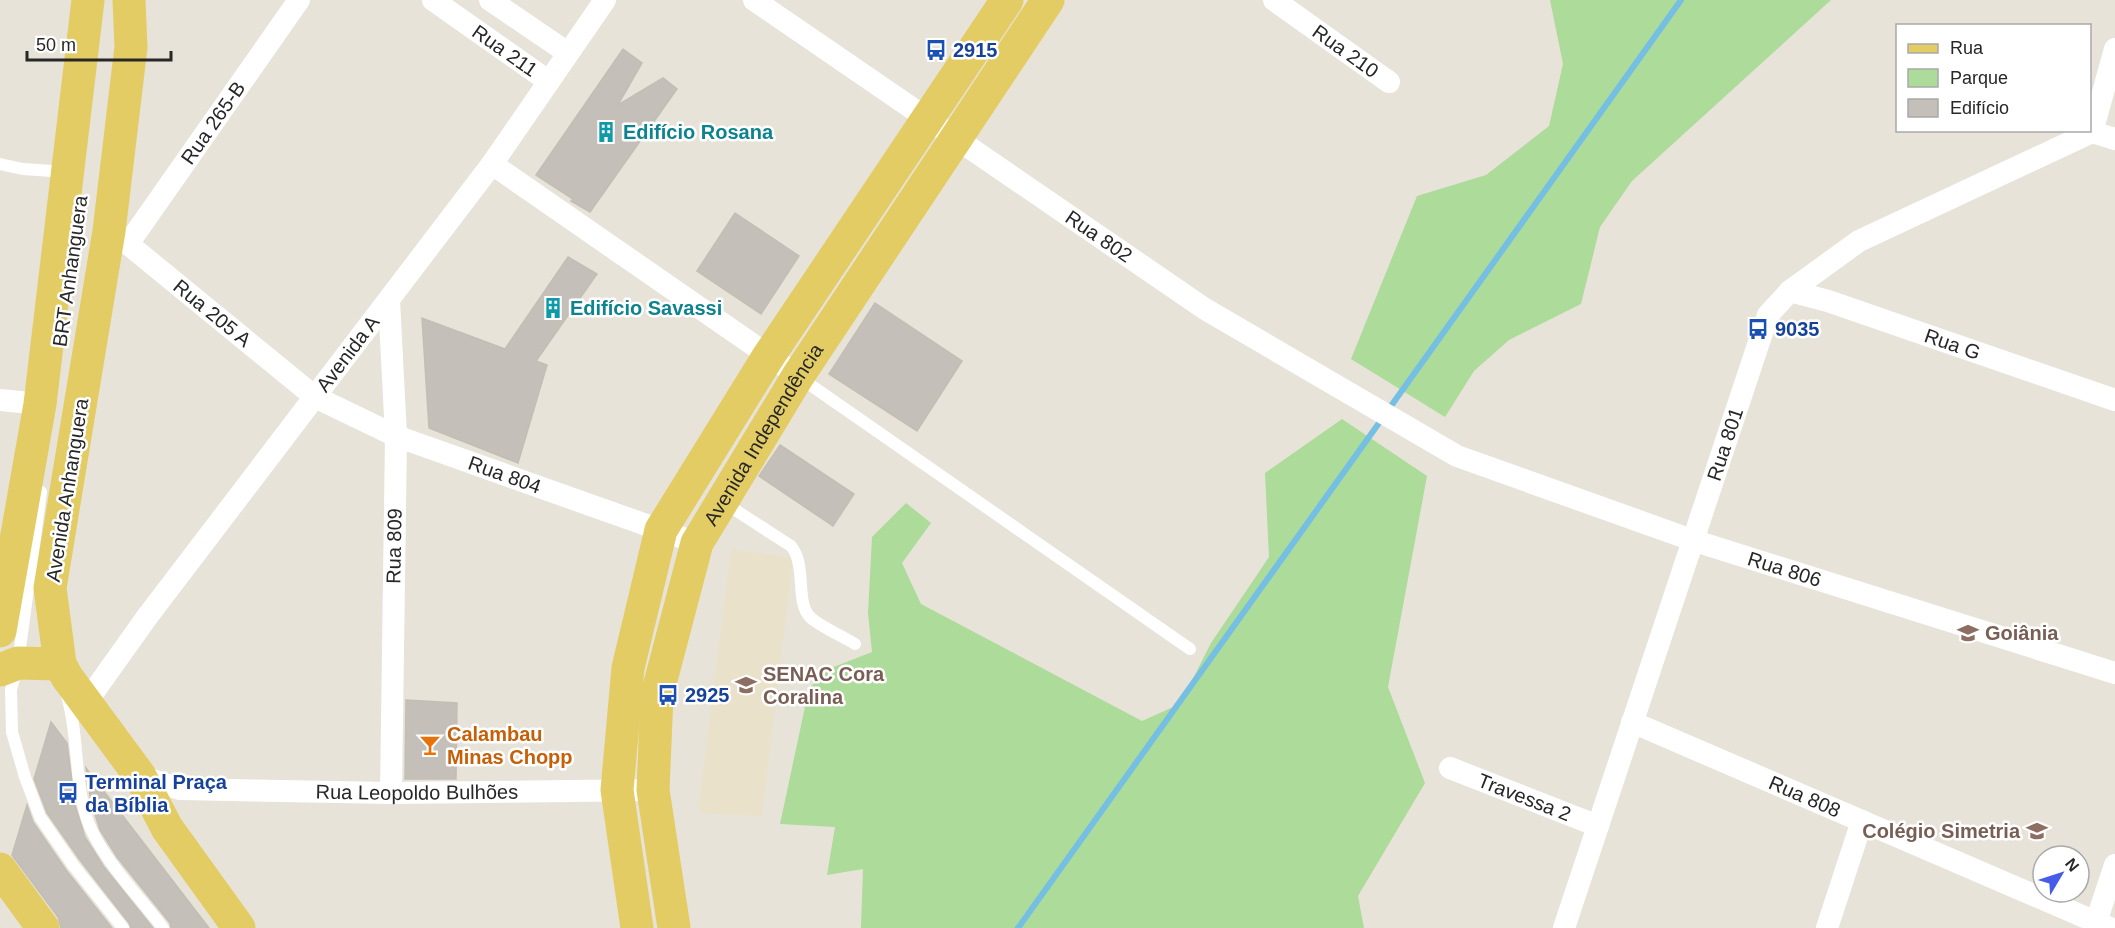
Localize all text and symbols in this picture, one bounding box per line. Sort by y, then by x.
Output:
street label: Rua 211 [468,20,542,81]
street label: Rua 210 [1308,20,1383,82]
scale bar [27,24,171,62]
legend [1896,24,2091,132]
text: 50 m [36,35,76,55]
bus stop icon: 2915 [924,38,948,62]
text: Rua [1950,38,1984,58]
place label: 2915 [953,39,998,61]
text: Parque [1950,68,2008,88]
street label: Rua 265-B [176,77,249,168]
text: Edifício [1950,98,2009,118]
building icon: Edifício Rosana [594,120,618,144]
place label: Edifício Rosana [623,121,774,143]
street label: BRT Anhanguera [48,193,92,348]
street label: Rua 802 [1061,206,1136,267]
street label: Rua 205 A [169,275,256,352]
building icon: Edifício Savassi [541,296,565,320]
place label: Edifício Savassi [570,297,722,319]
street label: Avenida A [312,311,384,396]
bus stop icon: 9035 [1746,317,1770,341]
place label: 9035 [1775,318,1820,340]
street label: Rua G [1922,324,1983,364]
street label: Avenida Independência [699,339,828,529]
street label: Avenida Anhanguera [42,396,92,583]
street label: Rua 801 [1703,405,1747,483]
street label: Rua 804 [465,452,544,498]
street label: Rua 809 [382,508,406,584]
street label: Rua 806 [1745,547,1824,591]
school or university icon: Goiânia [1956,621,1980,645]
place label: Goiânia [1985,622,2059,644]
place label: SENAC Cora Coralina [763,663,885,708]
school or university icon: SENAC Cora Coralina [734,673,758,697]
bus stop icon: 2925 [656,683,680,707]
place label: 2925 [685,684,730,706]
place label: Calambau Minas Chopp [447,723,573,768]
bar icon: Calambau Minas Chopp [418,733,442,757]
street label: Travessa 2 [1475,769,1574,825]
place label: Terminal Praça da Bíblia [85,771,228,816]
street label: Rua 808 [1766,771,1844,821]
bus stop icon: Terminal Praça da Bíblia [56,781,80,805]
street label: Rua Leopoldo Bulhões [315,781,518,804]
school or university icon: Colégio Simetria [2025,819,2049,843]
place label: Colégio Simetria [1862,820,2021,842]
north arrow [2031,844,2091,904]
text: N [2062,855,2083,875]

